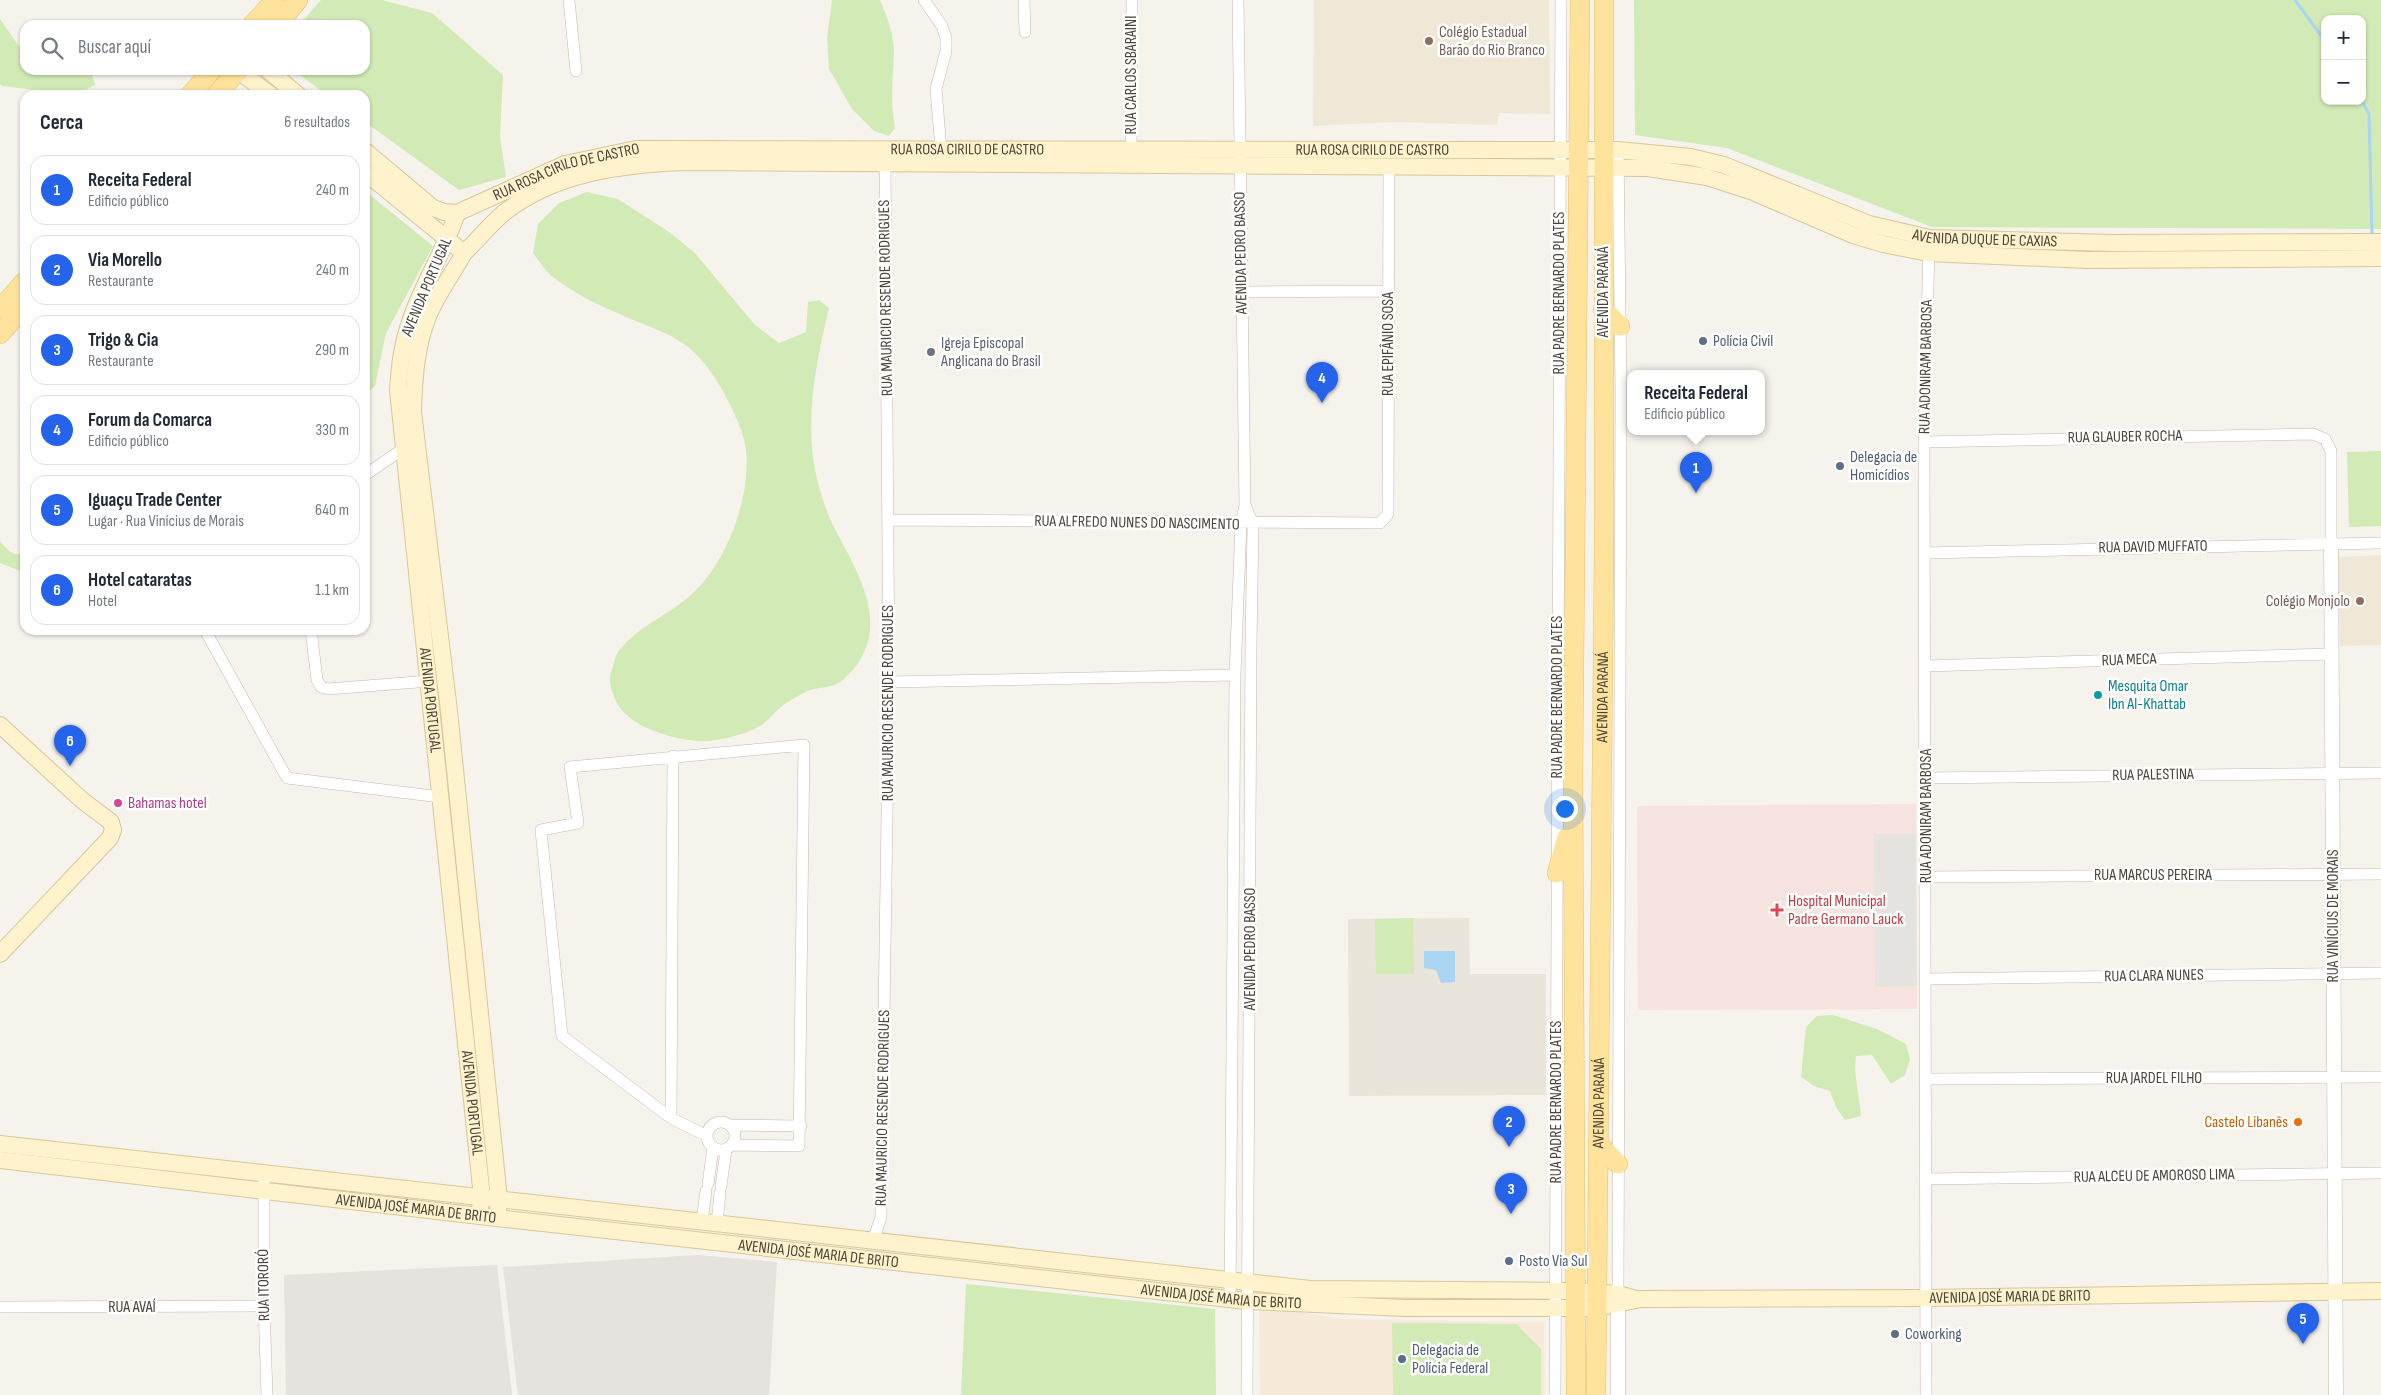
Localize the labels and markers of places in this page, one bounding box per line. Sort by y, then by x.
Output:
place label: Colégio Estadual Barão do Rio Branco [1439,23,1545,60]
marker: Colégio Estadual Barão do Rio Branco [1423,35,1435,47]
place label: Polícia Civil [1713,332,1773,351]
place label: Igreja Episcopal Anglicana do Brasil [940,334,1041,371]
marker: Polícia Civil [1697,335,1709,347]
marker: Igreja Episcopal Anglicana do Brasil [925,346,937,358]
pin: 4 [1306,362,1338,403]
place label: Delegacia de Homicídios [1850,448,1917,485]
pin: 1 [1680,452,1712,493]
marker: Delegacia de Homicídios [1834,460,1846,472]
place label: Colégio Monjolo [2266,592,2350,611]
marker: Colégio Monjolo [2354,595,2366,607]
place label: Mesquita Omar Ibn Al-Khattab [2108,677,2189,714]
marker: Mesquita Omar Ibn Al-Khattab [2092,689,2104,701]
pin: 6 [54,725,86,766]
place label: Bahamas hotel [128,794,207,813]
marker: Bahamas hotel [112,797,124,809]
place label: Hospital Municipal Padre Germano Lauck [1788,892,1903,929]
marker: Hospital Municipal Padre Germano Lauck [1770,903,1784,917]
pin: 2 [1493,1106,1525,1147]
place label: Castelo Libanês [2205,1113,2288,1132]
marker: Castelo Libanês [2292,1116,2304,1128]
pin: 3 [1495,1173,1527,1214]
place label: Posto Via Sul [1519,1252,1587,1271]
marker: Posto Via Sul [1503,1255,1515,1267]
pin: 5 [2287,1303,2319,1344]
place label: Coworking [1905,1325,1962,1344]
marker: Coworking [1889,1328,1901,1340]
place label: Delegacia de Polícia Federal [1412,1341,1488,1378]
marker: Delegacia de Polícia Federal [1396,1353,1408,1365]

